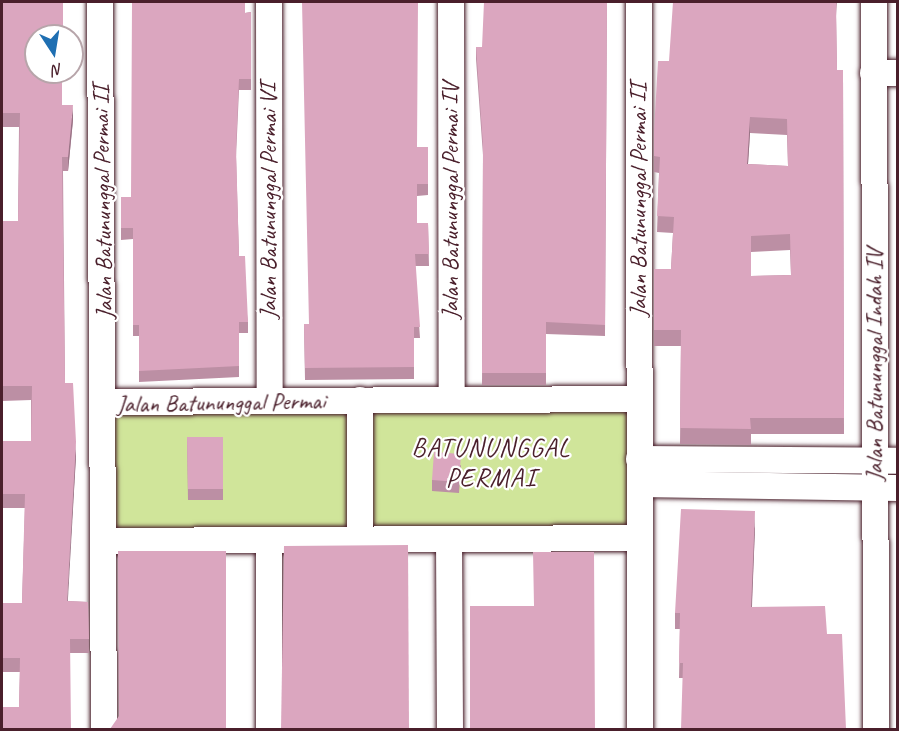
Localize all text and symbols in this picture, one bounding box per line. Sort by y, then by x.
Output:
north arrow [24,24,84,84]
text: N [50,59,64,80]
street label: Jalan Batununggal Permai IV [437,81,465,321]
street label: Jalan Batununggal Permai VI [255,82,283,320]
street label: Jalan Batununggal Permai II [625,82,653,318]
street label: Jalan Batununggal Permai II [87,83,119,321]
street label: Jalan Batununggal Indah IV [861,248,889,482]
street label: Jalan Batununggal Permai [115,387,327,419]
district label: BATUNUNGGAL PERMAI [411,432,571,494]

